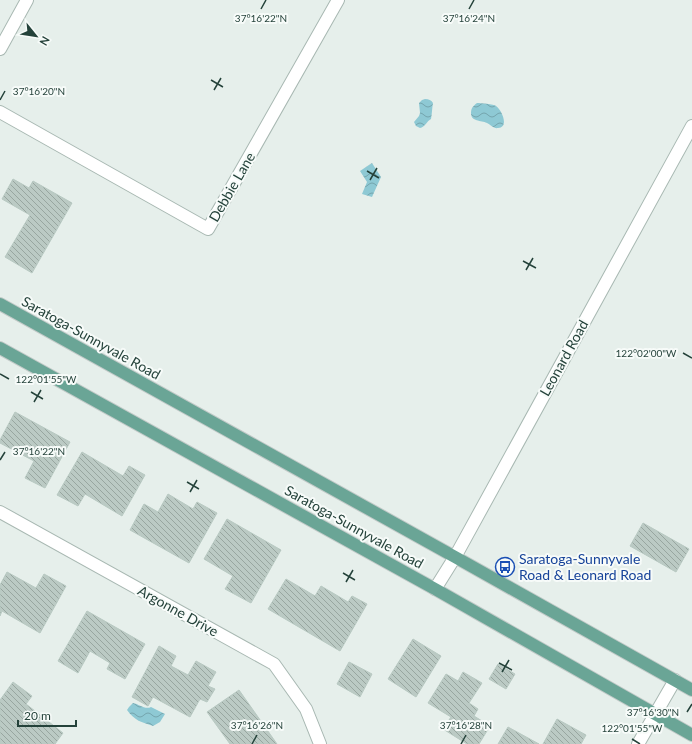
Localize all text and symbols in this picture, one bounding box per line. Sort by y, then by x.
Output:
text: 37°16'22"N [235,12,287,24]
text: 37°16'24"N [443,12,495,24]
north arrow [16,16,56,56]
text: N [37,34,53,48]
text: 37°16'20"N [13,85,65,97]
street label: Debbie Lane [205,149,258,224]
street label: Saratoga-Sunnyvale Road [19,292,164,383]
street label: Leonard Road [536,317,591,399]
text: 122°02'00"W [616,347,677,359]
text: 122°01'55"W [16,373,77,385]
text: 37°16'22"N [13,445,65,457]
street label: Saratoga-Sunnyvale Road [282,481,427,572]
place label: Saratoga-Sunnyvale Road & Leonard Road [519,550,651,583]
bus stop icon: Saratoga-Sunnyvale Road & Leonard Road [494,556,516,578]
street label: Argonne Drive [135,581,221,640]
scale bar [18,702,76,728]
text: 37°16'30"N [627,706,679,718]
text: 20 m [24,708,51,723]
text: 37°16'26"N [231,719,283,731]
text: 37°16'28"N [440,719,492,731]
text: 122°01'55"W [602,722,663,734]

